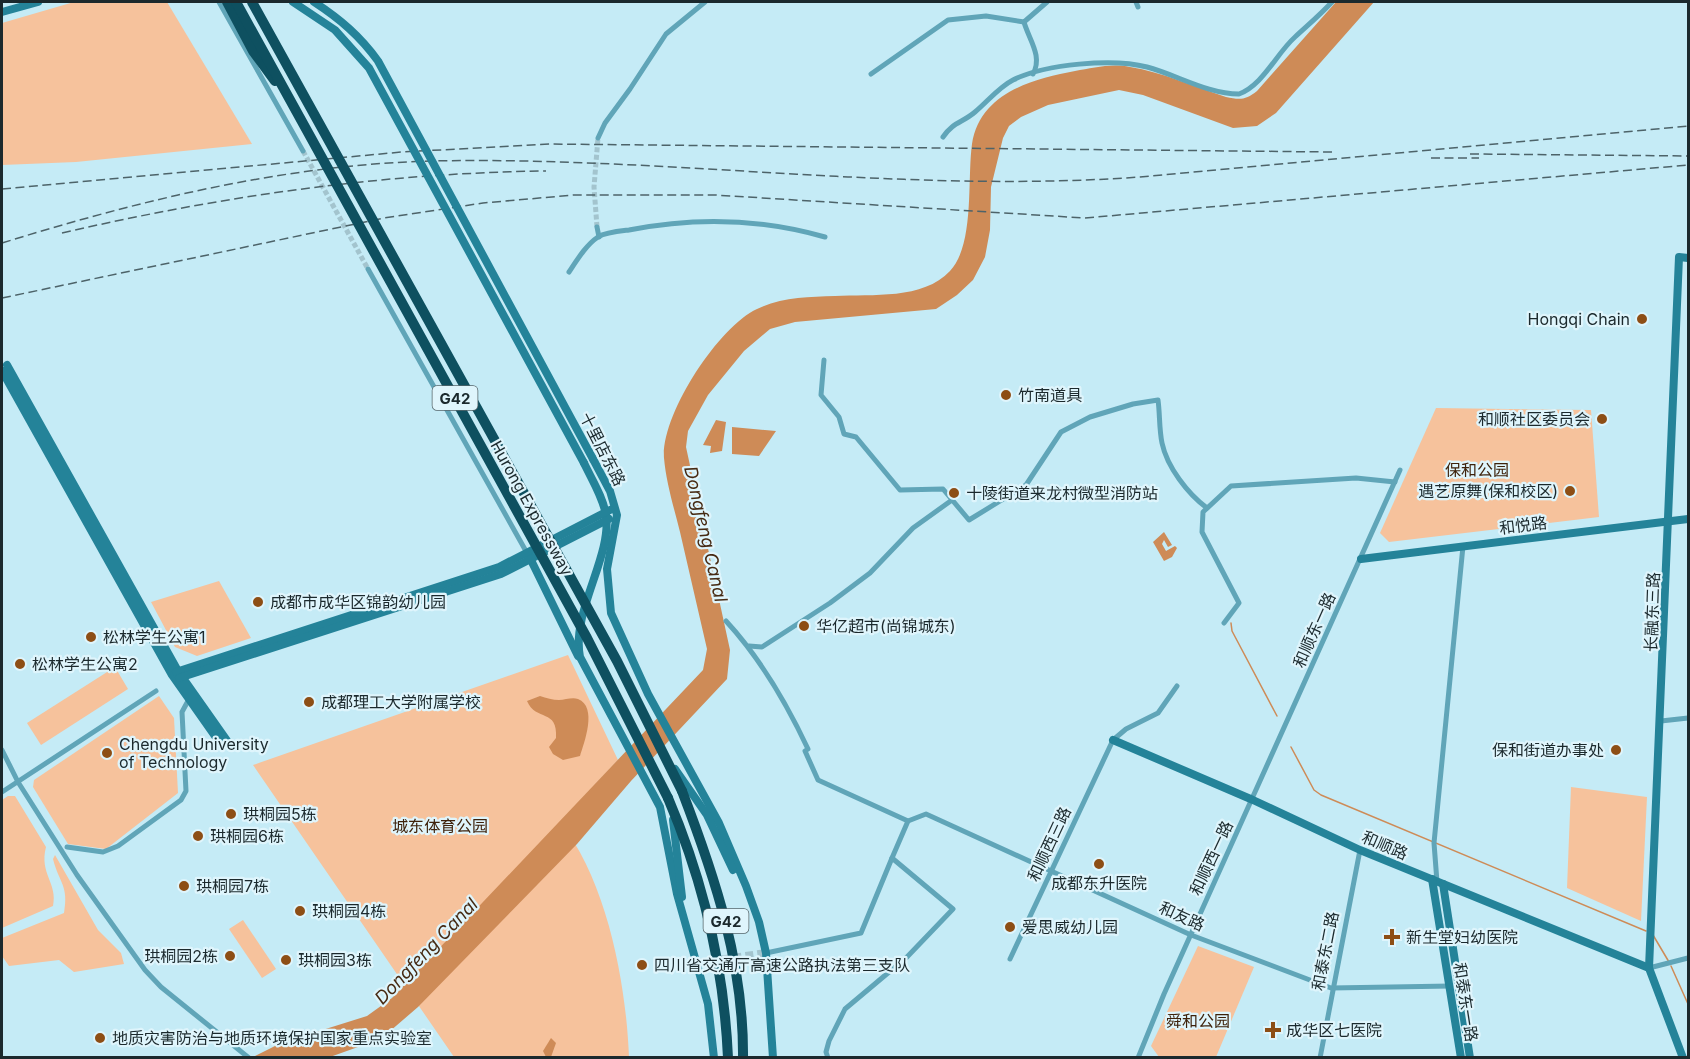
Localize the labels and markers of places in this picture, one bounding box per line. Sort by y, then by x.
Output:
place label: Hongqi Chain [1528,309,1630,329]
marker: Hongqi Chain [1635,312,1649,326]
place label: 竹南道具 [1018,385,1082,405]
marker: 竹南道具 [999,388,1013,402]
place label: 和顺社区委员会 [1478,409,1590,429]
marker: 和顺社区委员会 [1595,412,1609,426]
place label: 遇艺原舞(保和校区) [1418,481,1558,501]
place label: 十陵街道来龙村微型消防站 [966,483,1158,503]
marker: 遇艺原舞(保和校区) [1563,484,1577,498]
marker: 十陵街道来龙村微型消防站 [947,486,961,500]
place label: 成都市成华区锦韵幼儿园 [270,592,446,612]
marker: 成都市成华区锦韵幼儿园 [251,595,265,609]
place label: 华亿超市(尚锦城东) [816,616,956,636]
marker: 华亿超市(尚锦城东) [797,619,811,633]
place label: 松林学生公寓1 [103,627,206,647]
marker: 松林学生公寓1 [84,630,98,644]
place label: 松林学生公寓2 [32,654,138,674]
marker: 松林学生公寓2 [13,657,27,671]
place label: 成都理工大学附属学校 [321,692,481,712]
marker: 成都理工大学附属学校 [302,695,316,709]
place label: Chengdu University of Technology [119,734,269,772]
place label: 保和街道办事处 [1492,740,1604,760]
marker: 保和街道办事处 [1609,743,1623,757]
marker: Chengdu University of Technology [100,746,114,760]
place label: 珙桐园5栋 [243,804,317,824]
marker: 珙桐园5栋 [224,807,238,821]
place label: 珙桐园6栋 [210,826,284,846]
marker: 珙桐园6栋 [191,829,205,843]
marker: 成都东升医院 [1092,857,1106,871]
place label: 成都东升医院 [1051,873,1147,893]
place label: 珙桐园7栋 [196,876,269,896]
marker: 珙桐园7栋 [177,879,191,893]
place label: 珙桐园4栋 [312,901,386,921]
marker: 珙桐园4栋 [293,904,307,918]
place label: 爱思威幼儿园 [1022,917,1118,937]
marker: 爱思威幼儿园 [1003,920,1017,934]
place label: 新生堂妇幼医院 [1406,927,1518,947]
marker: 新生堂妇幼医院 [1383,928,1401,946]
place label: 珙桐园2栋 [144,946,218,966]
marker: 珙桐园2栋 [223,949,237,963]
place label: 珙桐园3栋 [298,950,372,970]
marker: 珙桐园3栋 [279,953,293,967]
place label: 四川省交通厅高速公路执法第三支队 [654,955,910,975]
marker: 四川省交通厅高速公路执法第三支队 [635,958,649,972]
place label: 成华区七医院 [1286,1020,1382,1040]
marker: 成华区七医院 [1264,1021,1282,1039]
place label: 地质灾害防治与地质环境保护国家重点实验室 [112,1028,432,1048]
marker: 地质灾害防治与地质环境保护国家重点实验室 [93,1031,107,1045]

